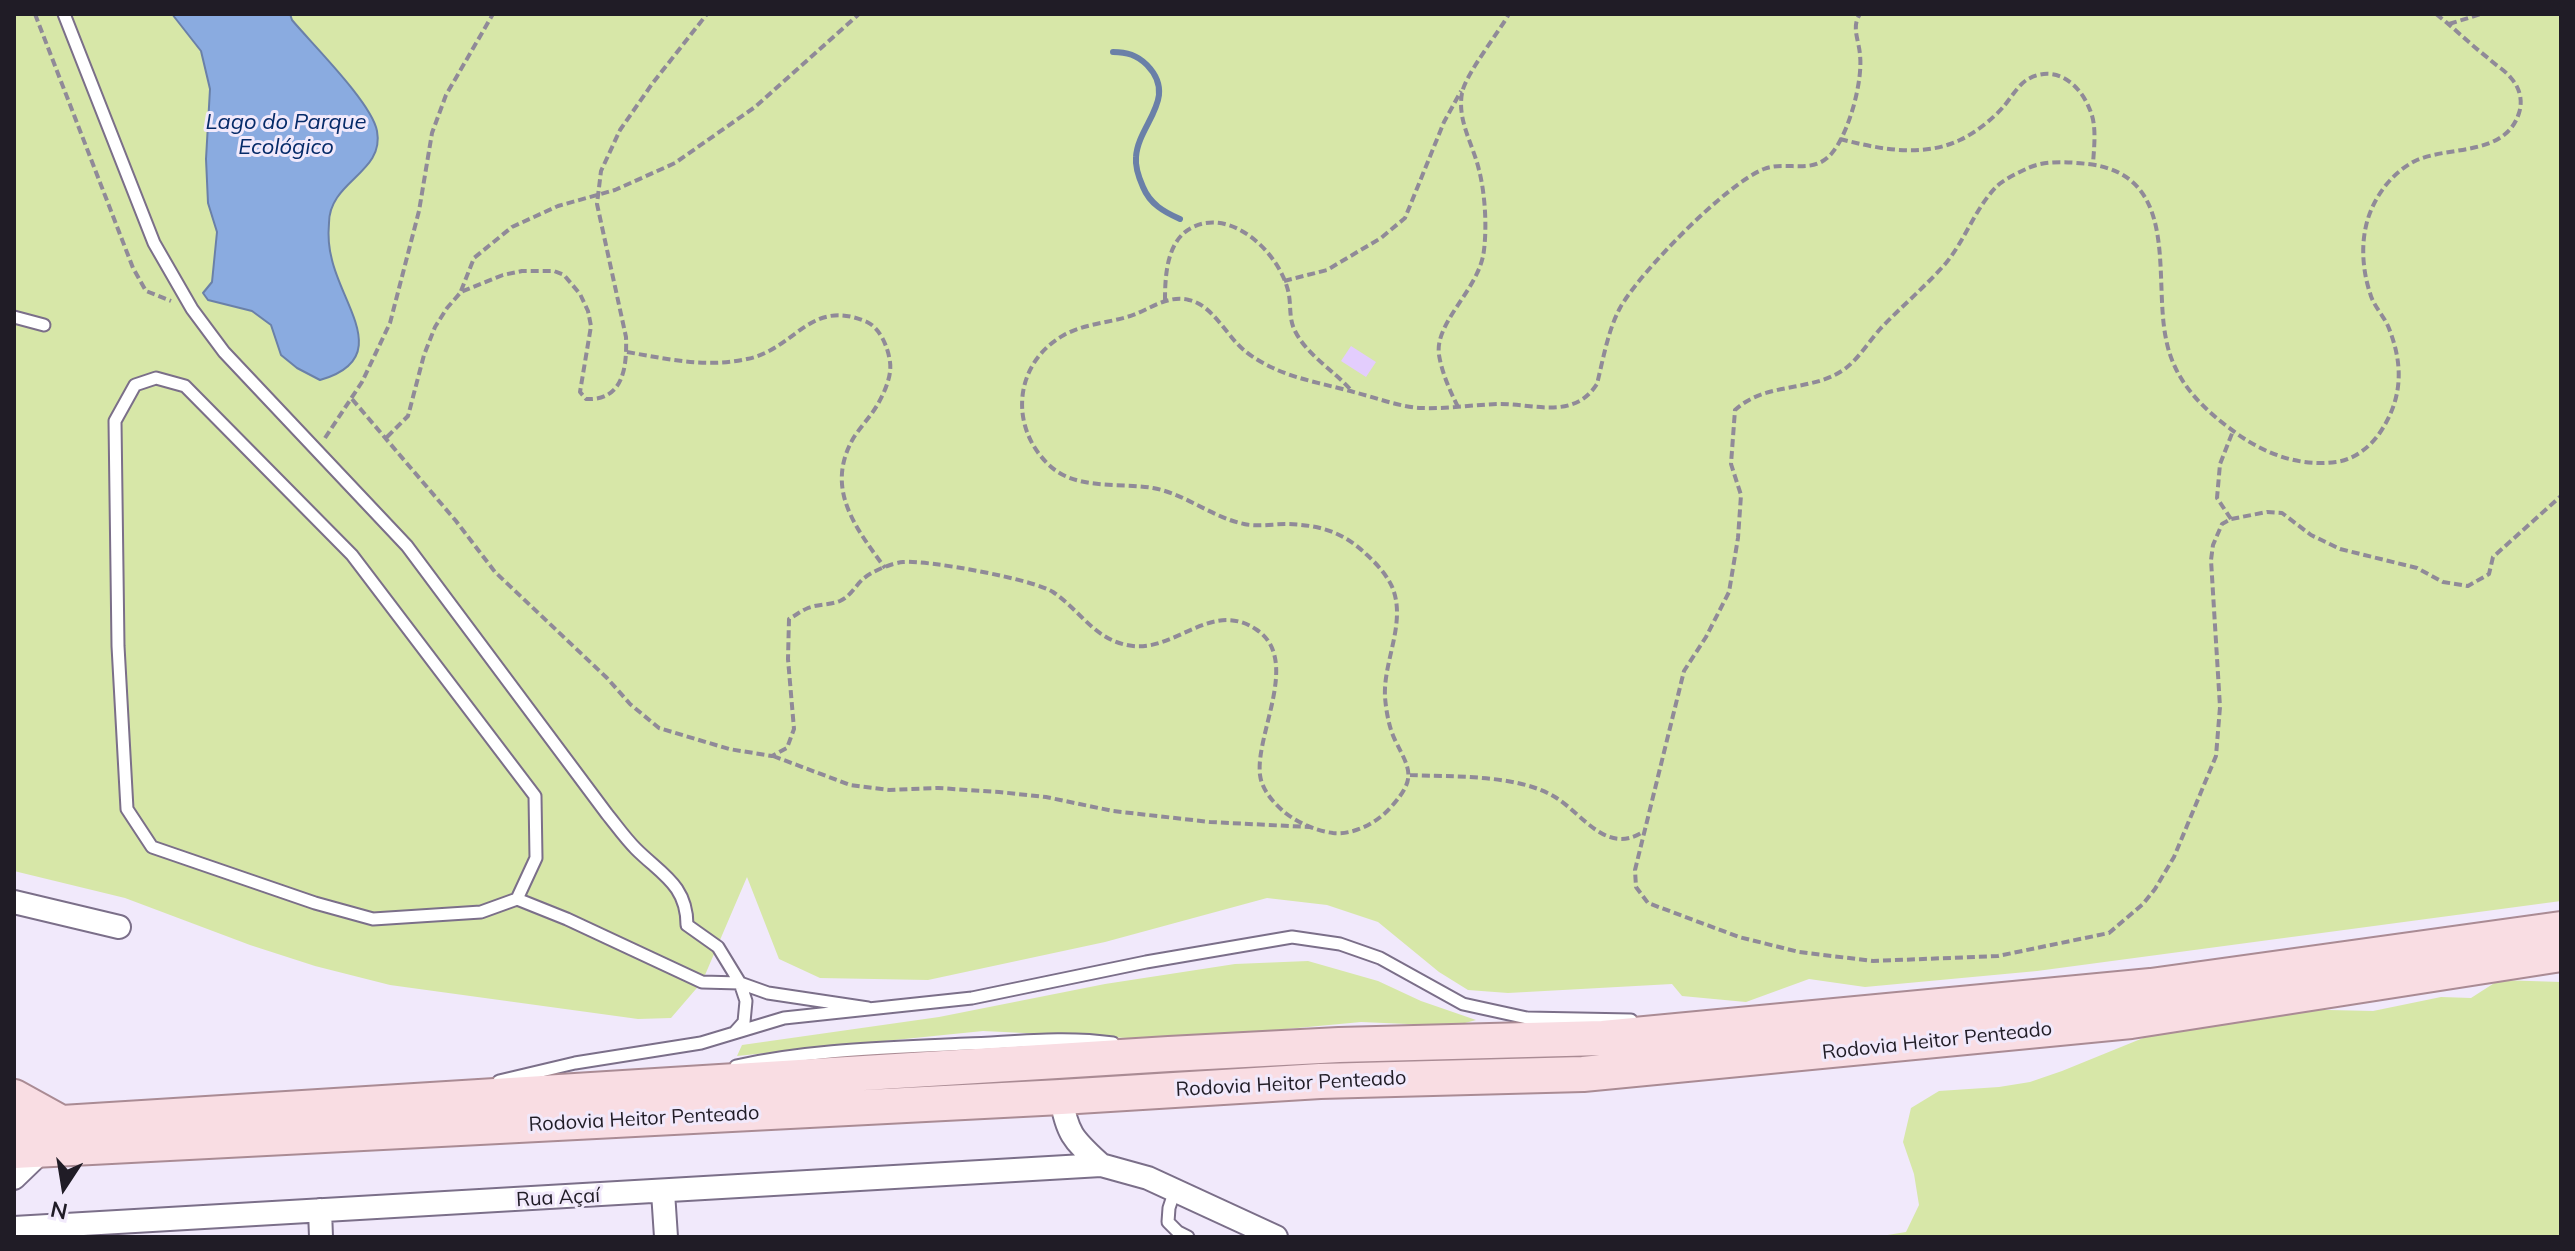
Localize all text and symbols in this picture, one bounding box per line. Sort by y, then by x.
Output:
water label: Lago do Parque Ecológico [206,109,366,160]
street label: Rodovia Heitor Penteado [1821,1017,2053,1065]
street label: Rodovia Heitor Penteado [1175,1066,1407,1102]
street label: Rodovia Heitor Penteado [528,1101,760,1137]
north arrow [24,1147,104,1227]
street label: Rua Açaí [516,1184,600,1212]
text: N [48,1195,70,1226]

